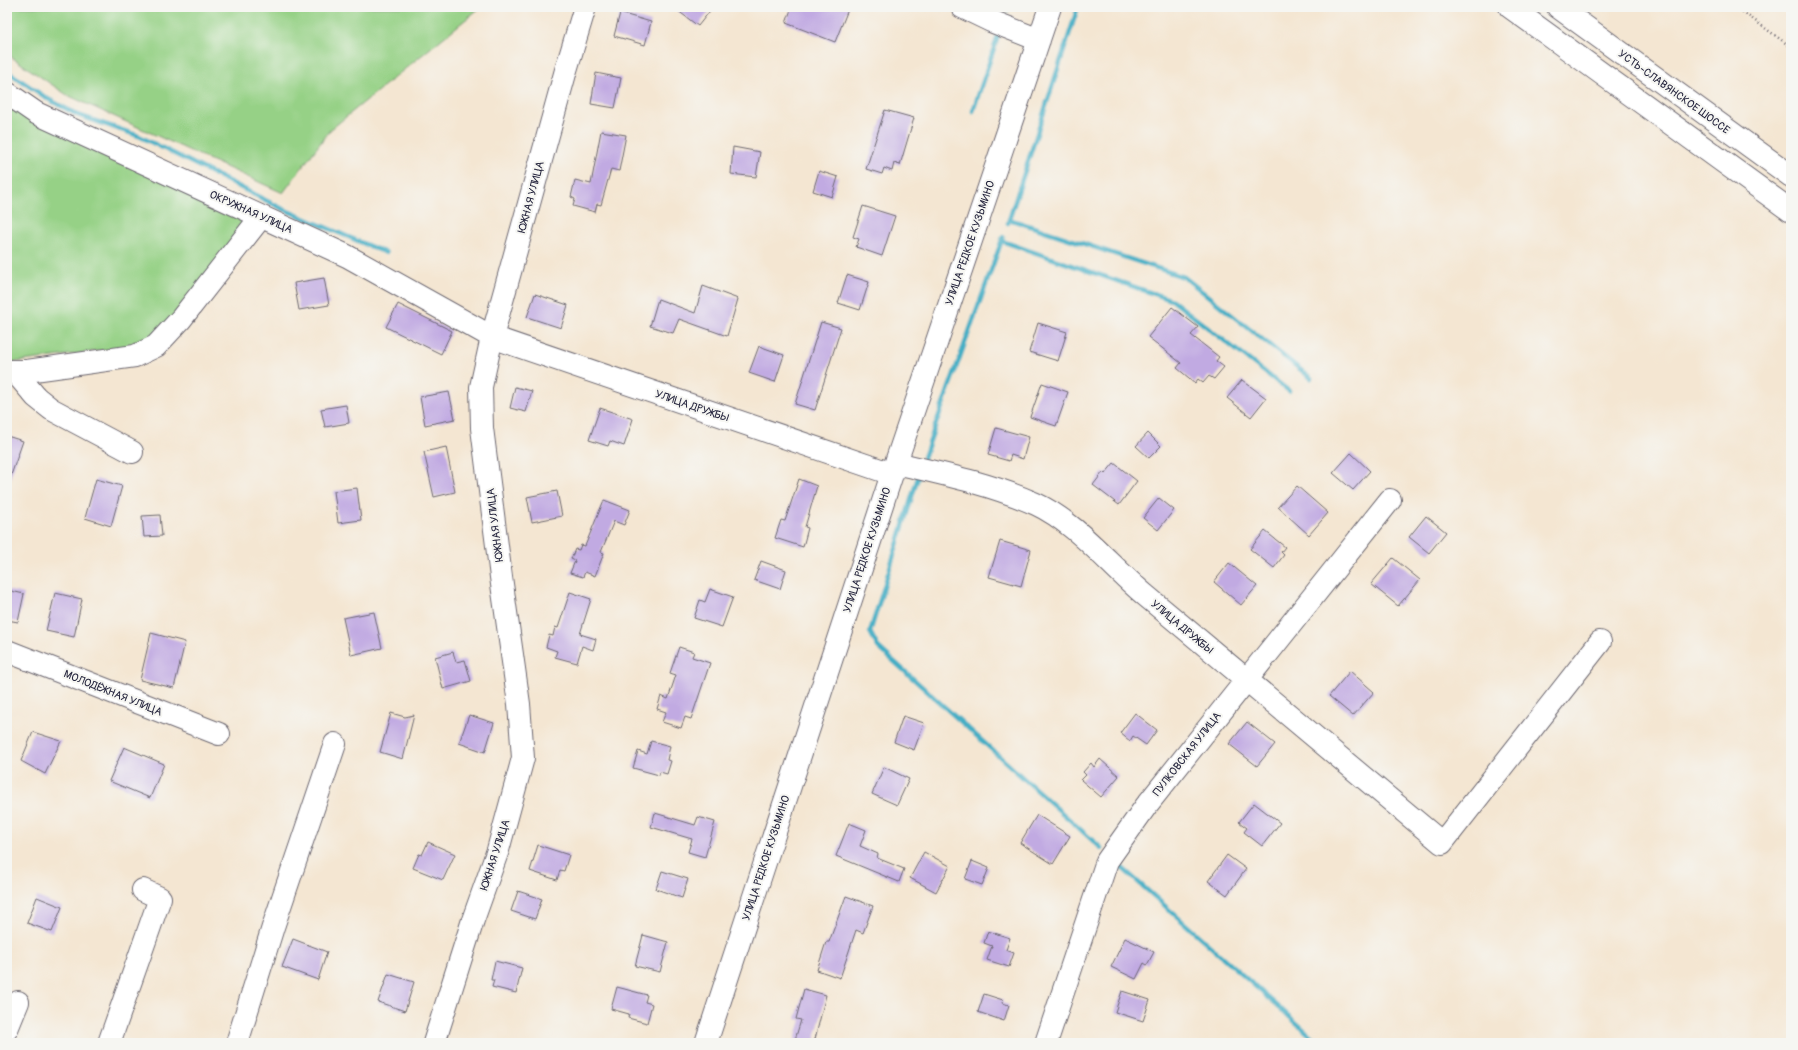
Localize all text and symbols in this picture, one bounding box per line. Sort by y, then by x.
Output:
street label: УСТЬ-СЛАВЯНСКОЕ ШОССЕ [1616,47,1732,137]
street label: ЮЖНАЯ УЛИЦА [515,160,547,234]
street label: УЛИЦА РЕДКОЕ КУЗЬМИНО [943,179,997,307]
street label: ОКРУЖНАЯ УЛИЦА [207,188,295,236]
street label: УЛИЦА ДРУЖБЫ [654,387,731,425]
street label: УЛИЦА РЕДКОЕ КУЗЬМИНО [841,486,893,614]
street label: ЮЖНАЯ УЛИЦА [484,488,506,562]
street label: УЛИЦА ДРУЖБЫ [1148,597,1216,657]
street label: МОЛОДЁЖНАЯ УЛИЦА [62,667,164,719]
street label: ПУЛКОВСКАЯ УЛИЦА [1150,709,1224,799]
street label: УЛИЦА РЕДКОЕ КУЗЬМИНО [740,794,792,922]
street label: ЮЖНАЯ УЛИЦА [477,818,513,892]

